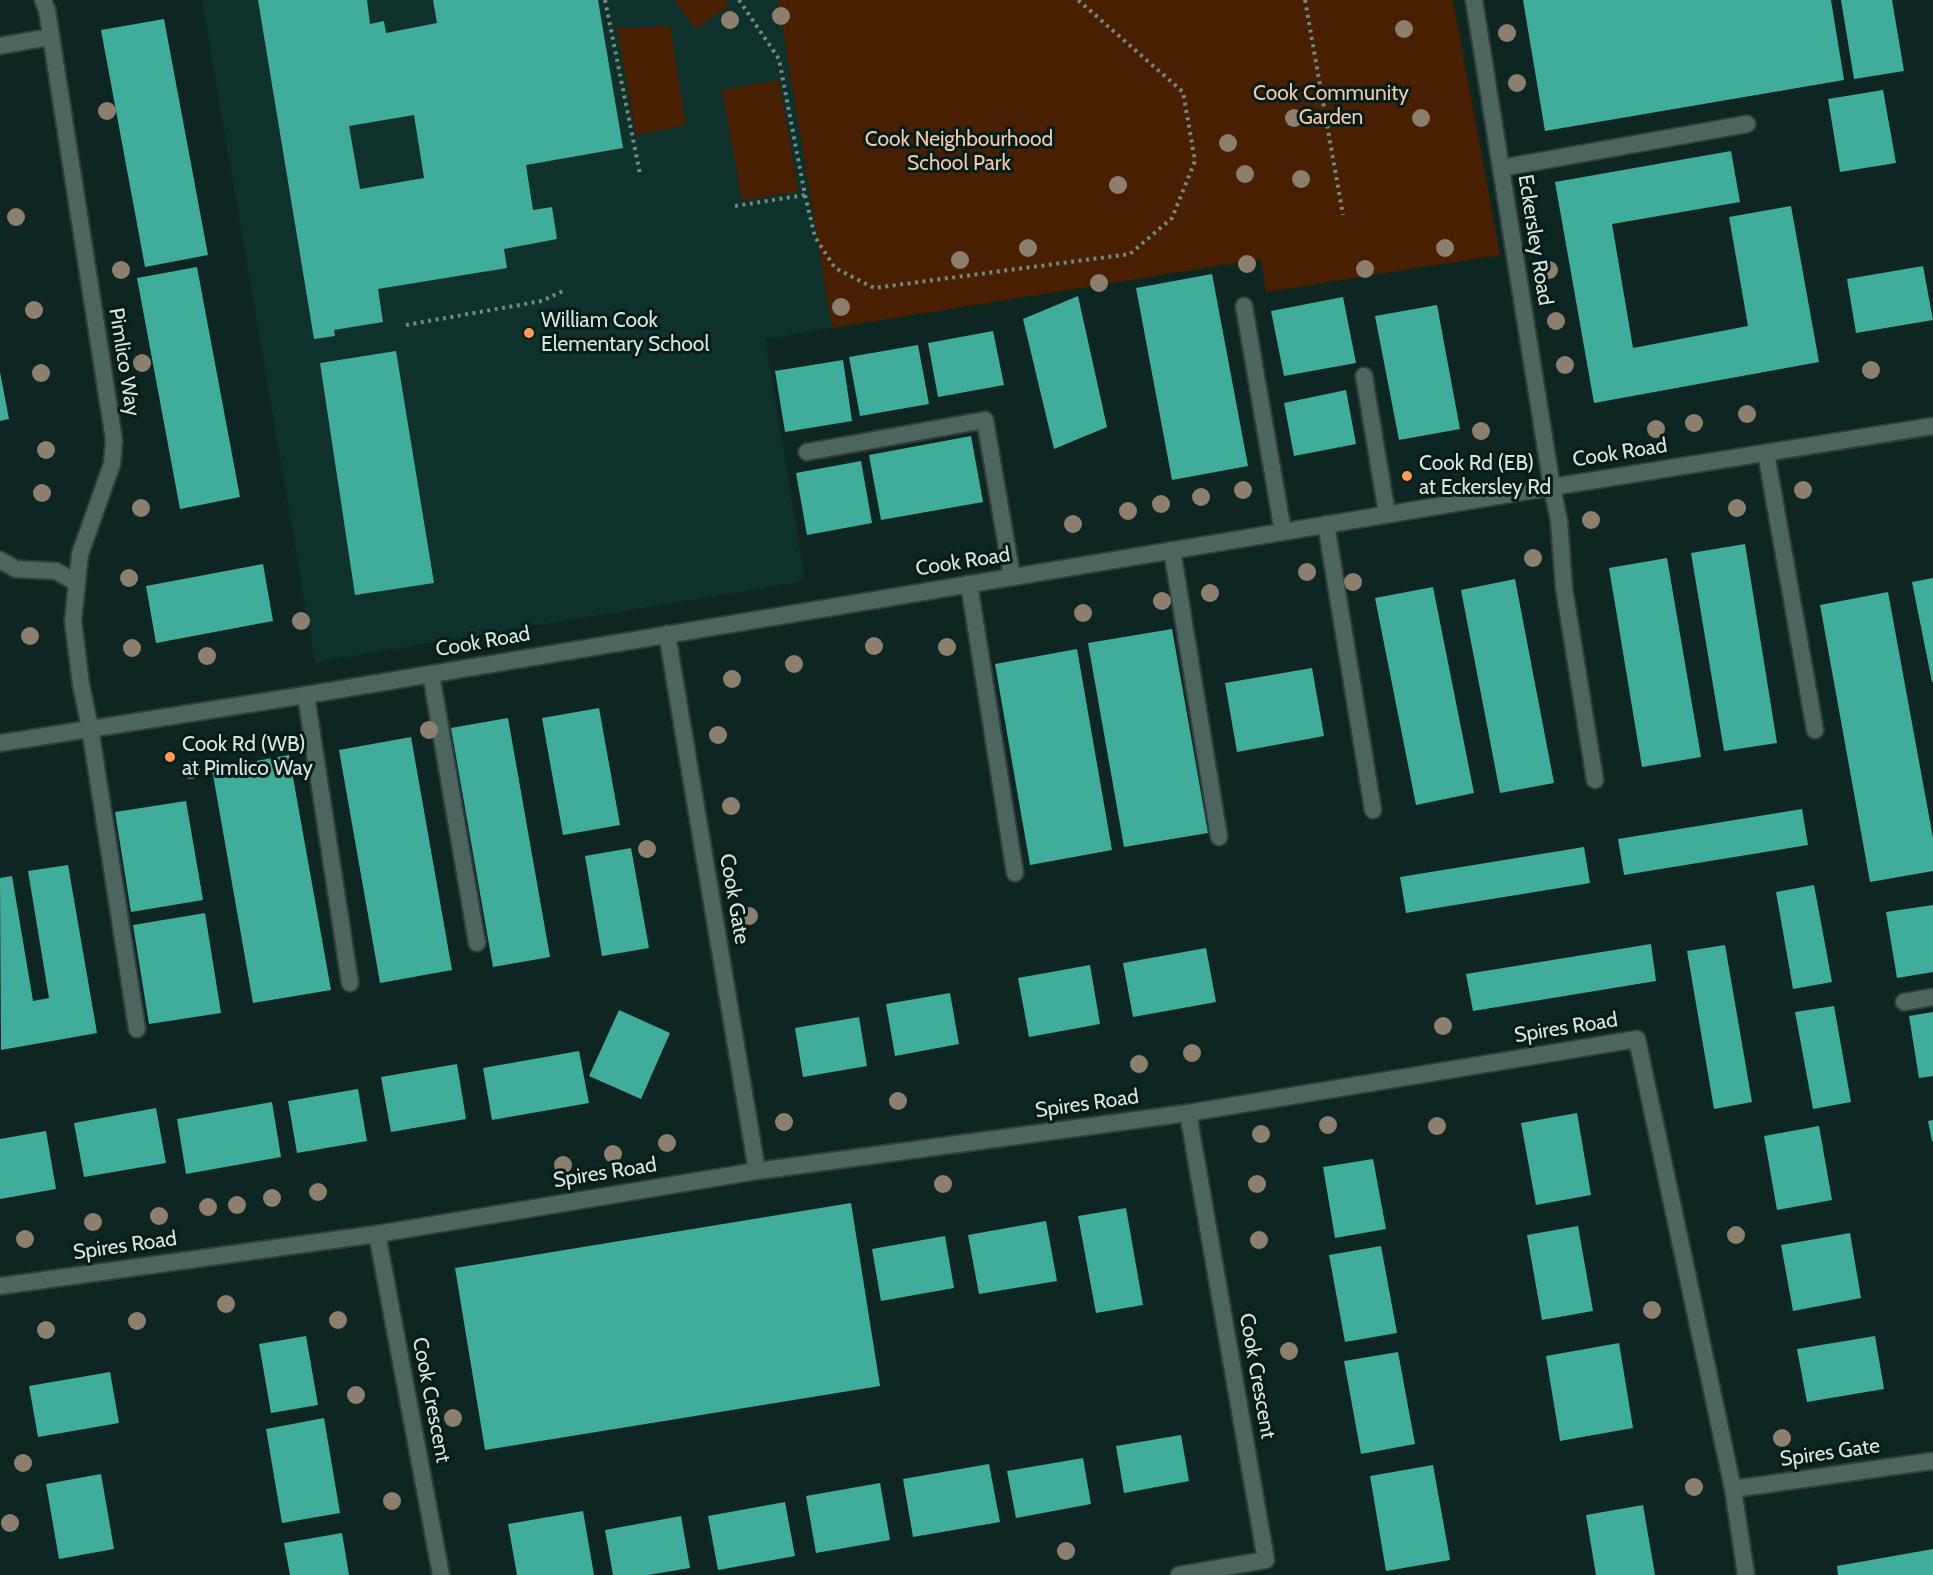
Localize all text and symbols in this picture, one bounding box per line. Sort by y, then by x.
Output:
park label: Cook Community Garden [1253,81,1409,131]
park label: Cook Neighbourhood School Park [865,127,1053,177]
street label: Eckersley Road [1512,173,1558,307]
street label: Pimlico Way [103,306,145,418]
place label: William Cook Elementary School [541,308,709,358]
marker: William Cook Elementary School [522,326,536,340]
street label: Cook Road [1571,433,1669,473]
place label: Cook Rd (EB) at Eckersley Rd [1419,451,1551,501]
marker: Cook Rd (EB) at Eckersley Rd [1400,469,1414,483]
street label: Cook Road [914,542,1012,582]
street label: Cook Road [434,621,532,663]
place label: Cook Rd (WB) at Pimlico Way [182,732,313,782]
marker: Cook Rd (WB) at Pimlico Way [163,750,177,764]
street label: Cook Gate [714,852,754,946]
street label: Spires Road [1512,1007,1620,1049]
street label: Spires Road [1034,1084,1140,1124]
street label: Spires Road [551,1152,659,1194]
street label: Spires Road [72,1226,178,1266]
street label: Cook Crescent [1234,1311,1280,1441]
street label: Cook Crescent [406,1335,456,1465]
street label: Spires Gate [1778,1434,1882,1472]

